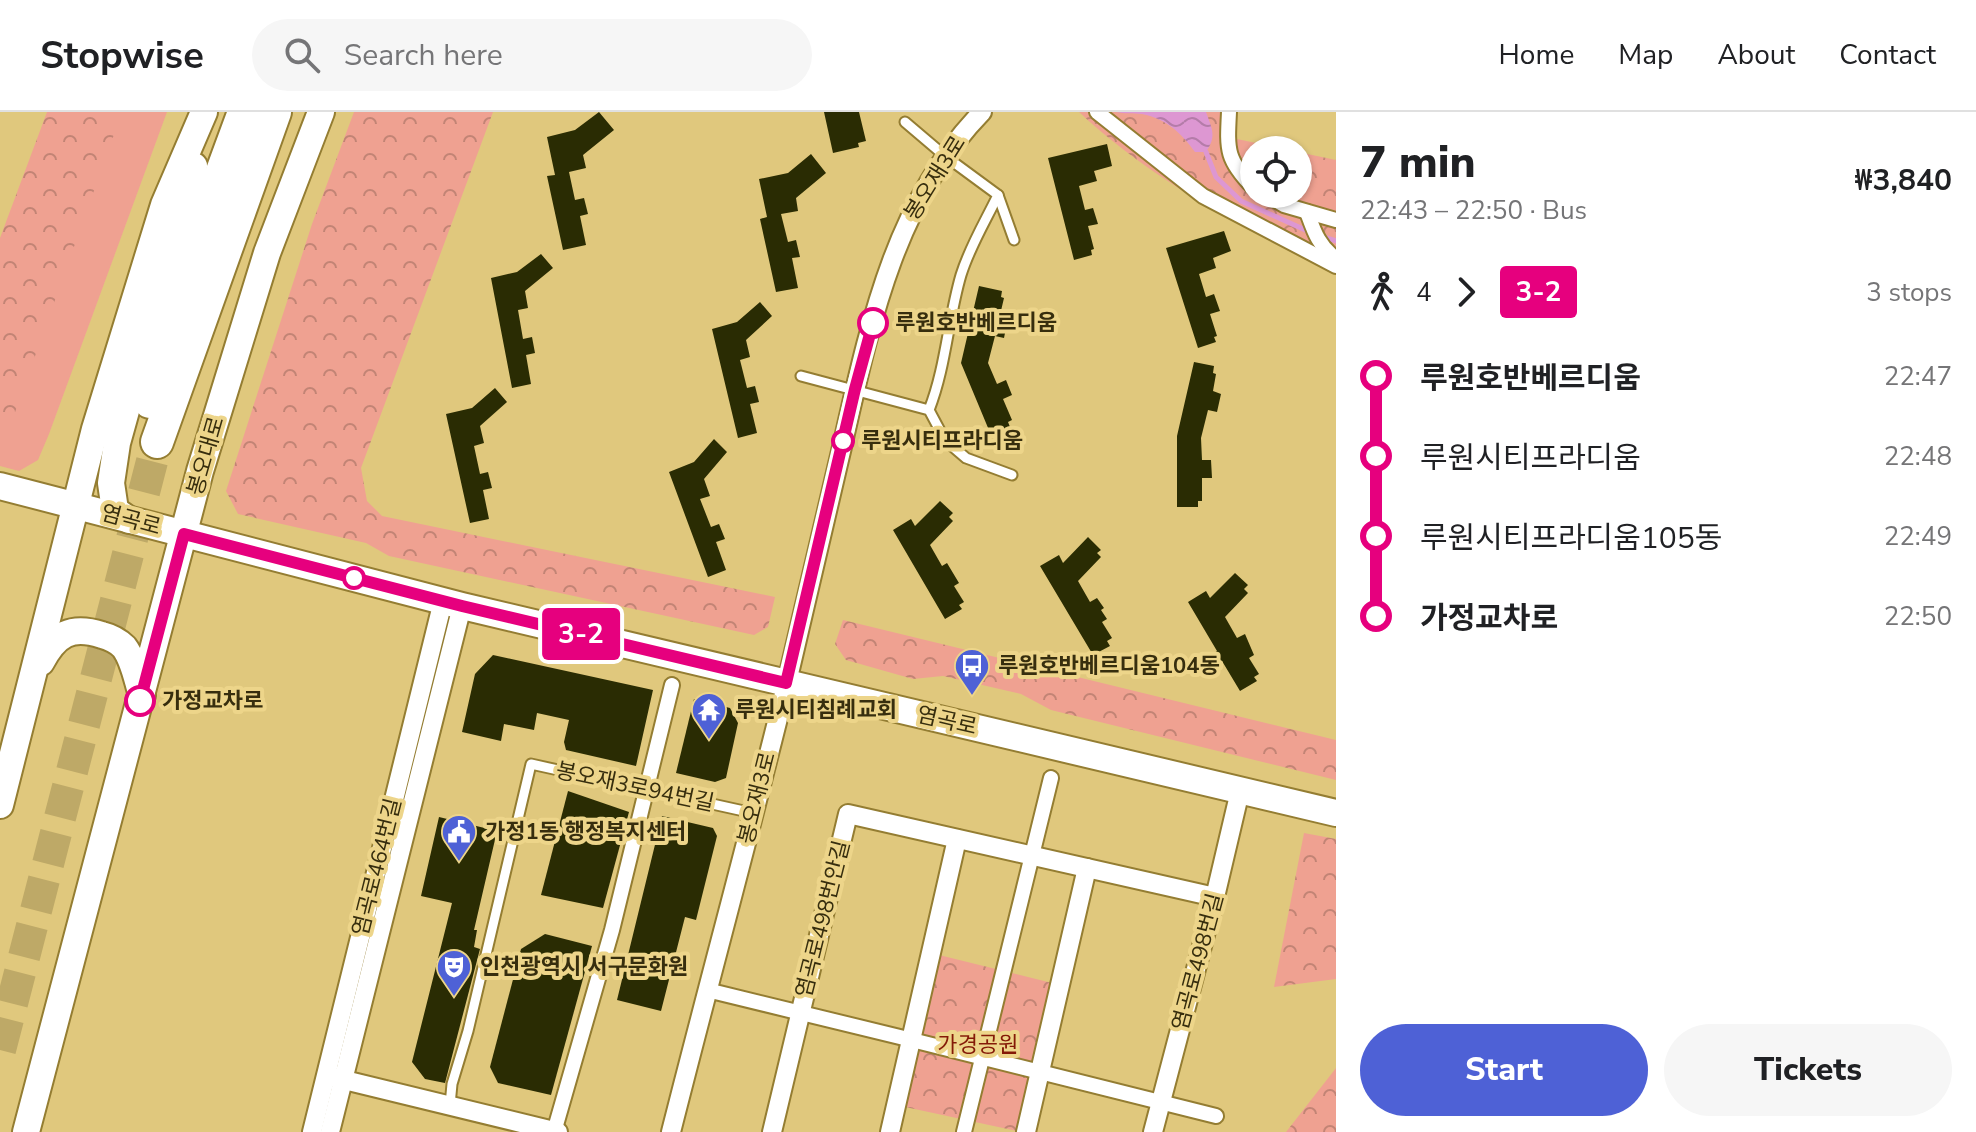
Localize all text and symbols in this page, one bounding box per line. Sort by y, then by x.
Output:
search box [252,19,812,91]
text: Stopwise [40,30,204,81]
icon: search [280,33,324,77]
text: Search here [344,35,503,76]
text: Home [1499,36,1574,74]
text: Map [1618,36,1673,74]
text: About [1717,36,1795,74]
text: Contact [1839,36,1936,74]
street label: 봉오재3로 [897,130,973,226]
text: 7 min [1360,133,1476,193]
map controls [1240,136,1312,208]
button: locate [1240,136,1312,208]
text: ₩3,840 [1855,160,1952,201]
text: 22:43 – 22:50 · Bus [1360,193,1587,228]
icon: walk [1360,270,1404,314]
icon: forward [1444,270,1488,314]
text: 3-2 [1516,273,1561,311]
text: 4 [1416,275,1432,310]
text: 3 stops [1866,275,1952,310]
marker: 루원호반베르디움 [858,308,888,338]
place label: 루원호반베르디움 [895,308,1057,338]
text: 루원호반베르디움 [1420,358,1641,399]
text: 22:47 [1884,359,1952,394]
street label: 봉오대로 [180,413,232,499]
place label: 루원시티프라디움 [861,426,1023,456]
marker: 루원시티프라디움 [832,430,854,452]
text: 루원시티프라디움 [1420,438,1641,479]
text: 22:48 [1884,439,1952,474]
street label: 염곡로 [98,498,164,542]
text: 루원시티프라디움105동 [1420,518,1722,559]
text: 22:49 [1884,519,1952,554]
unlabelled marker [343,567,365,589]
text: 가정교차로 [1420,598,1558,639]
text: 22:50 [1884,599,1952,634]
line badge: 3-2 [535,608,627,660]
text: 3-2 [558,615,604,653]
bus stop icon: 루원호반베르디움104동 [953,647,991,697]
place label: 루원호반베르디움104동 [998,651,1220,681]
marker: 가정교차로 [125,686,155,716]
place label: 가정교차로 [162,686,263,716]
temple icon: 루원시티침례교회 [690,691,728,741]
place label: 루원시티침례교회 [735,695,897,725]
street label: 염곡로 [914,700,980,742]
street label: 봉오재3로 [731,749,783,847]
street label: 봉오재3로94번길 [553,756,717,818]
street label: 염곡로464번길 [345,795,409,939]
public building icon: 가정1동 행정복지센터 [440,813,478,863]
place label: 가정1동 행정복지센터 [485,817,686,847]
street label: 염곡로498번안길 [789,837,857,1001]
street label: 염곡로498번길 [1165,890,1231,1034]
theatre icon: 인천광역시 서구문화원 [435,948,473,998]
place label: 인천광역시 서구문화원 [480,952,688,982]
button: Start [1360,1024,1648,1116]
button: Tickets [1664,1024,1952,1116]
park label: 가경공원 [938,1030,1018,1060]

